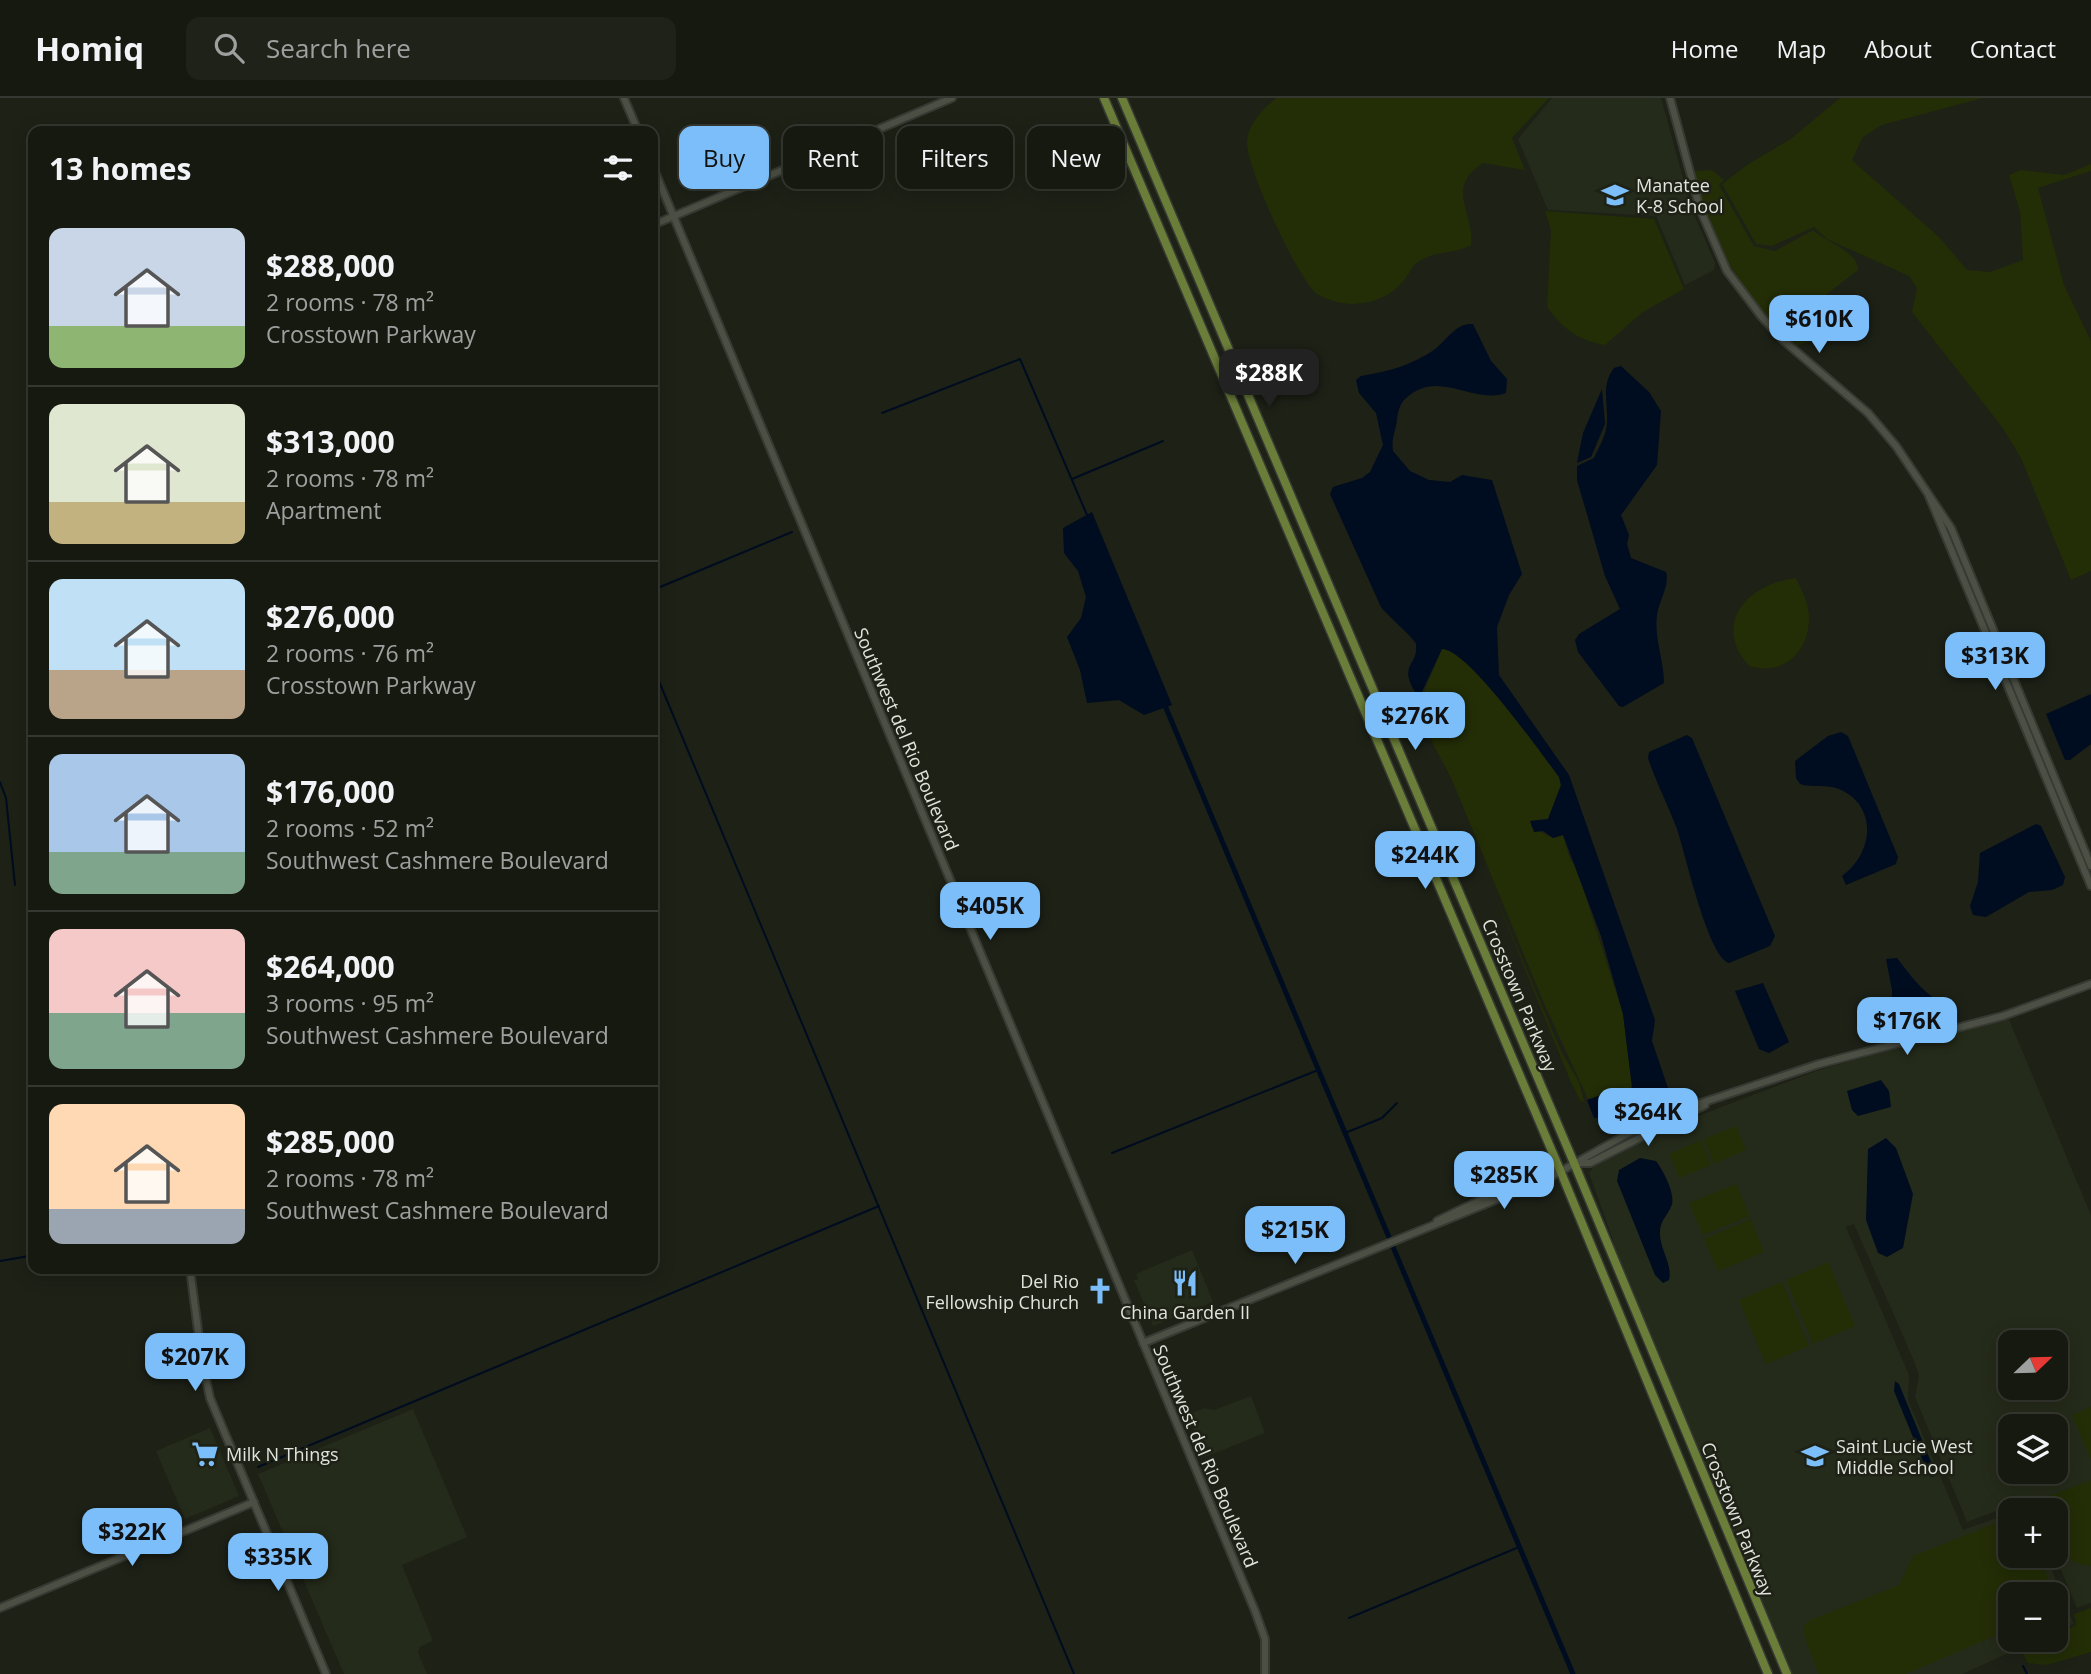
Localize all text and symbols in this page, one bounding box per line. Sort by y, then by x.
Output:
search box [186,17,676,80]
text: Homiq [35,26,144,71]
icon: search [210,29,248,67]
text: Search here [266,30,411,66]
text: Home [1671,32,1739,65]
text: Map [1777,32,1826,65]
text: About [1864,32,1932,65]
text: Contact [1970,32,2056,65]
chip: Buy [679,126,769,189]
chip: Rent [783,126,883,189]
chip: Filters [897,126,1013,189]
chip: New [1027,126,1125,189]
text: 13 homes [49,148,192,189]
icon: filters [599,149,637,187]
place label: Manatee K-8 School [1636,173,1724,218]
school or university icon: Manatee K-8 School [1600,180,1630,210]
text: $288,000 [266,245,395,286]
icon: home [105,256,189,340]
text: 2 rooms · 78 m² [266,286,434,318]
pin: $610K [1770,296,1868,355]
text: $610K [1785,302,1853,334]
text: Crosstown Parkway [266,318,476,350]
pin: $288K [1220,350,1318,409]
text: $288K [1235,356,1303,388]
text: $313,000 [266,421,395,462]
icon: home [105,432,189,516]
text: 2 rooms · 78 m² [266,462,434,494]
text: Apartment [266,494,382,526]
text: $276,000 [266,596,395,637]
icon: home [105,607,189,691]
street label: Southwest del Rio Boulevard [849,624,965,854]
pin: $313K [1946,632,2044,692]
text: 2 rooms · 76 m² [266,637,434,669]
text: $313K [1961,639,2029,671]
text: Crosstown Parkway [266,669,476,701]
pin: $276K [1366,692,1464,752]
text: $276K [1381,699,1449,731]
text: $176,000 [266,771,395,812]
icon: home [105,782,189,866]
text: 2 rooms · 52 m² [266,812,434,844]
pin: $244K [1376,832,1474,891]
text: $244K [1391,838,1459,870]
text: Southwest Cashmere Boulevard [266,844,609,876]
pin: $405K [941,882,1039,942]
text: $405K [956,889,1024,921]
street label: Crosstown Parkway [1477,915,1564,1076]
text: $264,000 [266,946,395,987]
icon: home [105,957,189,1041]
text: 3 rooms · 95 m² [266,987,434,1019]
pin: $176K [1858,998,1956,1057]
text: $176K [1873,1004,1941,1036]
text: Southwest Cashmere Boulevard [266,1019,609,1051]
pin: $264K [1599,1088,1697,1148]
text: $264K [1614,1095,1682,1127]
text: $285,000 [266,1121,395,1162]
icon: home [105,1132,189,1216]
pin: $285K [1455,1152,1553,1211]
text: $285K [1470,1158,1538,1190]
text: 2 rooms · 78 m² [266,1162,434,1194]
text: Southwest Cashmere Boulevard [266,1194,609,1226]
pin: $215K [1246,1206,1344,1266]
text: $215K [1261,1213,1329,1245]
restaurant icon: China Garden II [1170,1268,1200,1298]
place label: Del Rio Fellowship Church [925,1269,1079,1314]
church icon: Del Rio Fellowship Church [1085,1276,1115,1306]
place label: China Garden II [1120,1300,1250,1324]
north arrow [1998,1330,2068,1400]
map controls [1998,1330,2068,1652]
pin: $207K [146,1334,244,1393]
text: $207K [161,1340,229,1372]
street label: Southwest del Rio Boulevard [1148,1341,1264,1571]
button: layers [1998,1414,2068,1484]
place label: Saint Lucie West Middle School [1836,1434,1973,1479]
street label: Crosstown Parkway [1696,1438,1780,1601]
supermarket icon: Milk N Things [190,1439,220,1469]
school or university icon: Saint Lucie West Middle School [1800,1441,1830,1471]
place label: Milk N Things [226,1442,339,1466]
button: + [1998,1498,2068,1568]
pin: $322K [83,1508,181,1568]
text: $322K [98,1515,166,1547]
pin: $335K [229,1534,327,1593]
text: $335K [244,1540,312,1572]
button: − [1998,1582,2068,1652]

